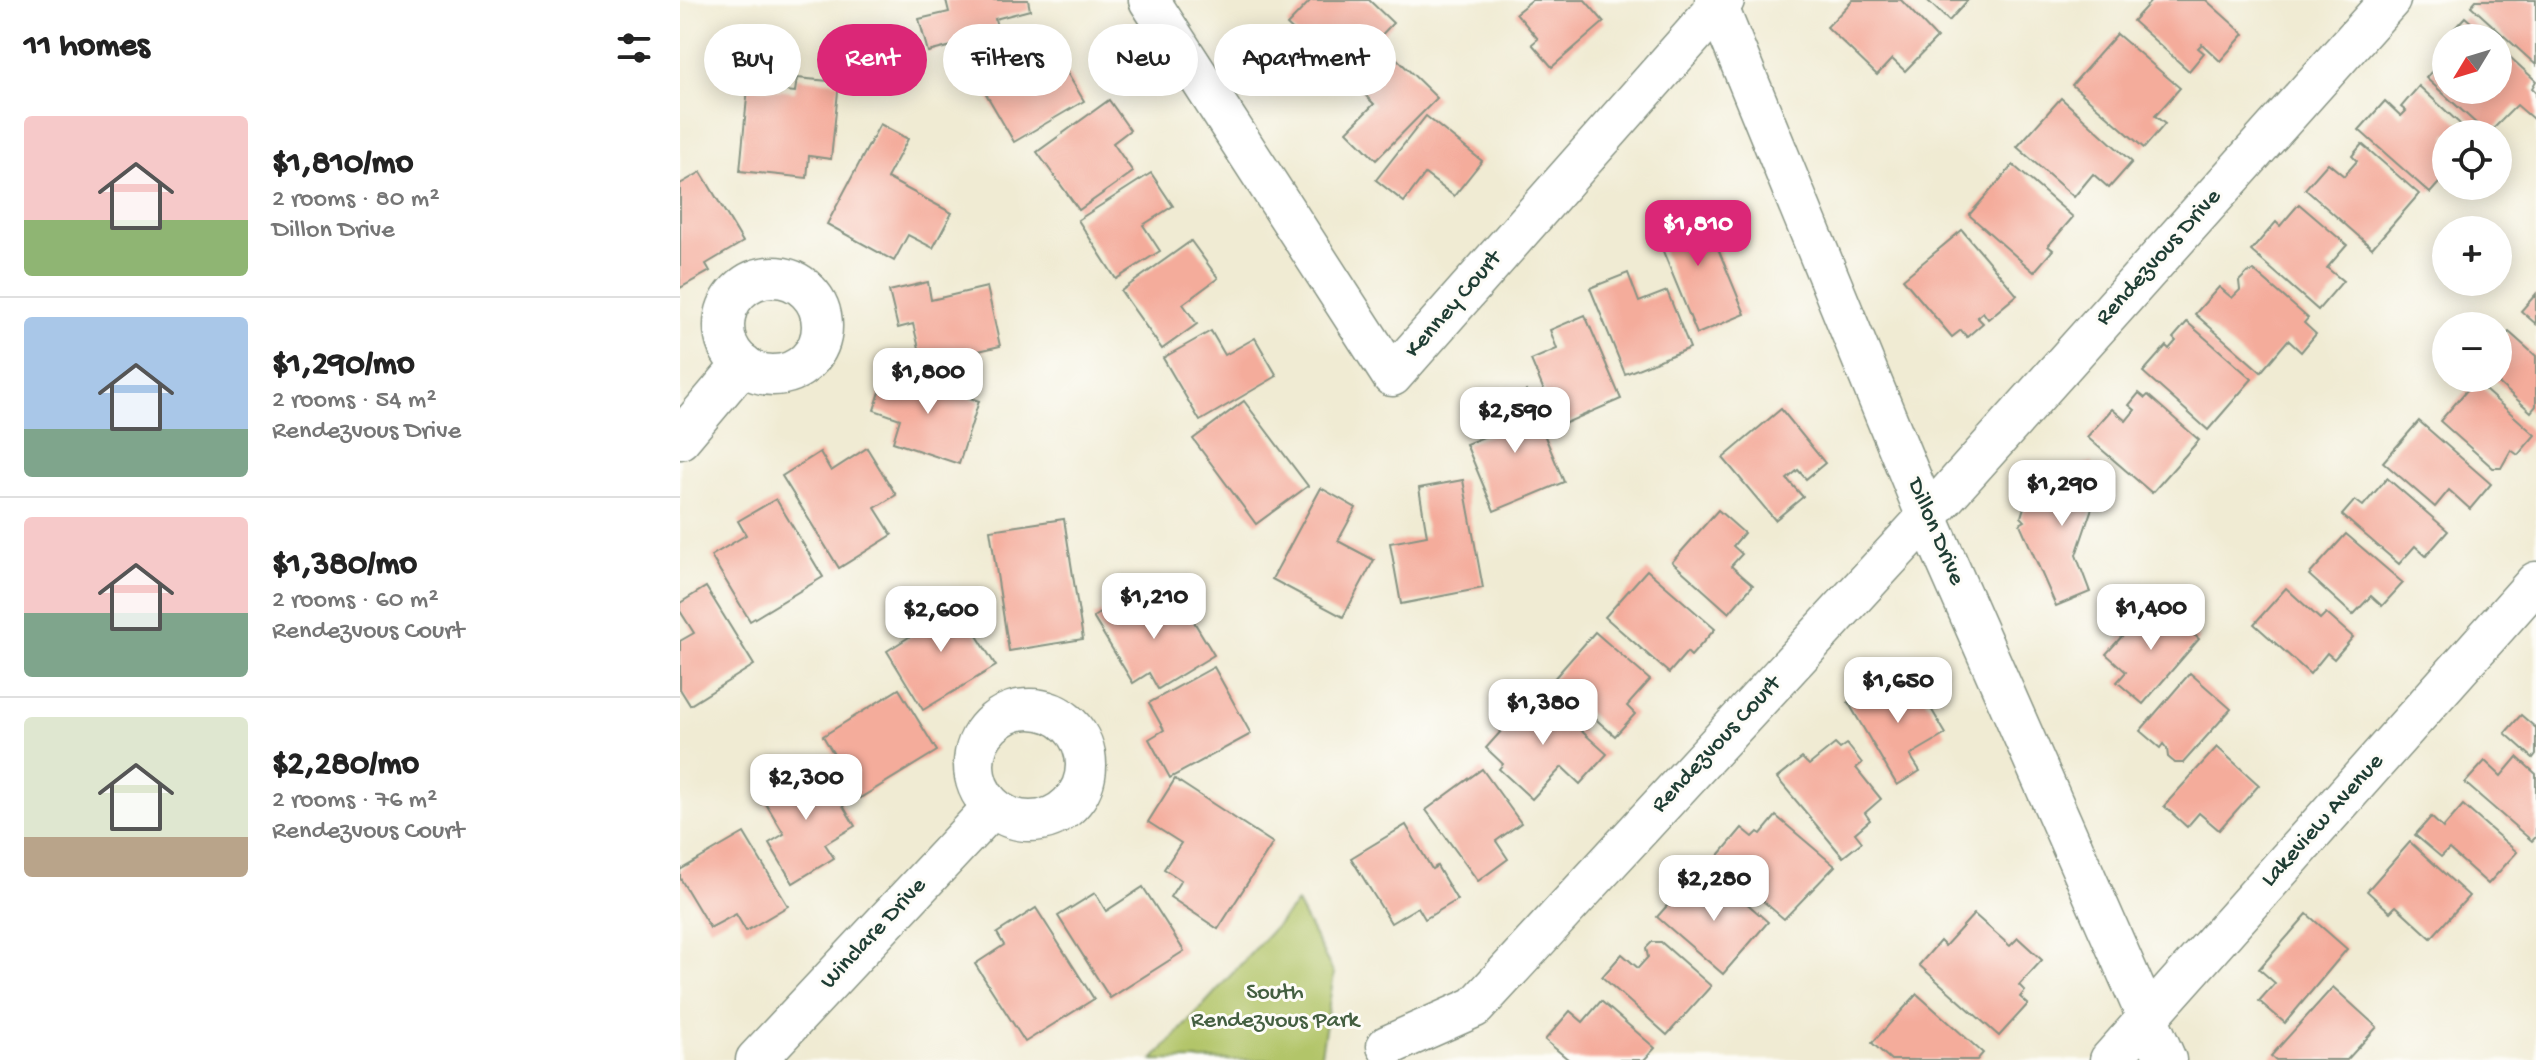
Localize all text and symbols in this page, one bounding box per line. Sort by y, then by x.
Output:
chip: Buy [704,24,801,96]
chip: Rent [817,24,927,96]
chip: Filters [943,24,1072,96]
chip: New [1088,24,1198,96]
chip: Apartment [1214,24,1396,96]
north arrow [2432,24,2512,104]
map controls [2432,24,2512,392]
icon: filters [612,26,656,70]
text: 11 homes [24,28,150,68]
button: locate [2432,120,2512,200]
text: $1,810/mo [272,145,413,185]
icon: home [88,148,184,244]
street label: Rendezvous Drive [2090,183,2229,333]
text: 2 rooms · 80 m² [272,185,440,216]
pin: $1,810 [1633,200,1763,268]
text: $1,810 [1663,210,1733,241]
text: Dillon Drive [272,216,395,247]
button: + [2432,216,2512,296]
street label: Kenney Court [1399,244,1510,365]
button: − [2432,312,2512,392]
text: $1,290/mo [272,346,415,386]
pin: $1,800 [863,348,993,416]
icon: home [88,349,184,445]
text: $1,800 [891,358,965,389]
text: 2 rooms · 54 m² [272,386,437,417]
pin: $2,590 [1450,387,1580,455]
text: $2,590 [1478,397,1552,428]
text: Rendezvous Drive [272,417,461,448]
pin: $1,290 [1997,460,2127,528]
text: $1,290 [2027,470,2097,501]
street label: Dillon Drive [1899,472,1971,590]
text: $1,380/mo [272,546,417,586]
icon: home [88,549,184,645]
pin: $1,210 [1089,573,1219,641]
text: $1,210 [1120,583,1188,614]
pin: $1,400 [2086,584,2216,652]
text: 2 rooms · 60 m² [272,586,438,617]
pin: $2,600 [876,586,1006,654]
text: $1,400 [2115,594,2187,625]
text: $2,600 [903,596,979,627]
text: Rendezvous Court [272,617,464,648]
pin: $1,650 [1833,657,1963,725]
text: $1,650 [1862,667,1934,698]
street label: Rendezvous Court [1646,669,1790,820]
pin: $1,380 [1478,679,1608,747]
text: $1,380 [1507,689,1579,720]
text: $2,280/mo [272,746,419,786]
street label: Lakeview Avenue [2255,748,2391,894]
icon: home [88,749,184,845]
pin: $2,300 [741,754,871,822]
text: $2,300 [768,764,844,795]
text: 2 rooms · 76 m² [272,786,437,817]
text: Rendezvous Court [272,817,464,848]
pin: $2,280 [1649,855,1779,923]
text: $2,280 [1677,865,1751,896]
street label: Winclare Drive [815,871,934,996]
park label: South Rendezvous Park [1191,979,1361,1036]

